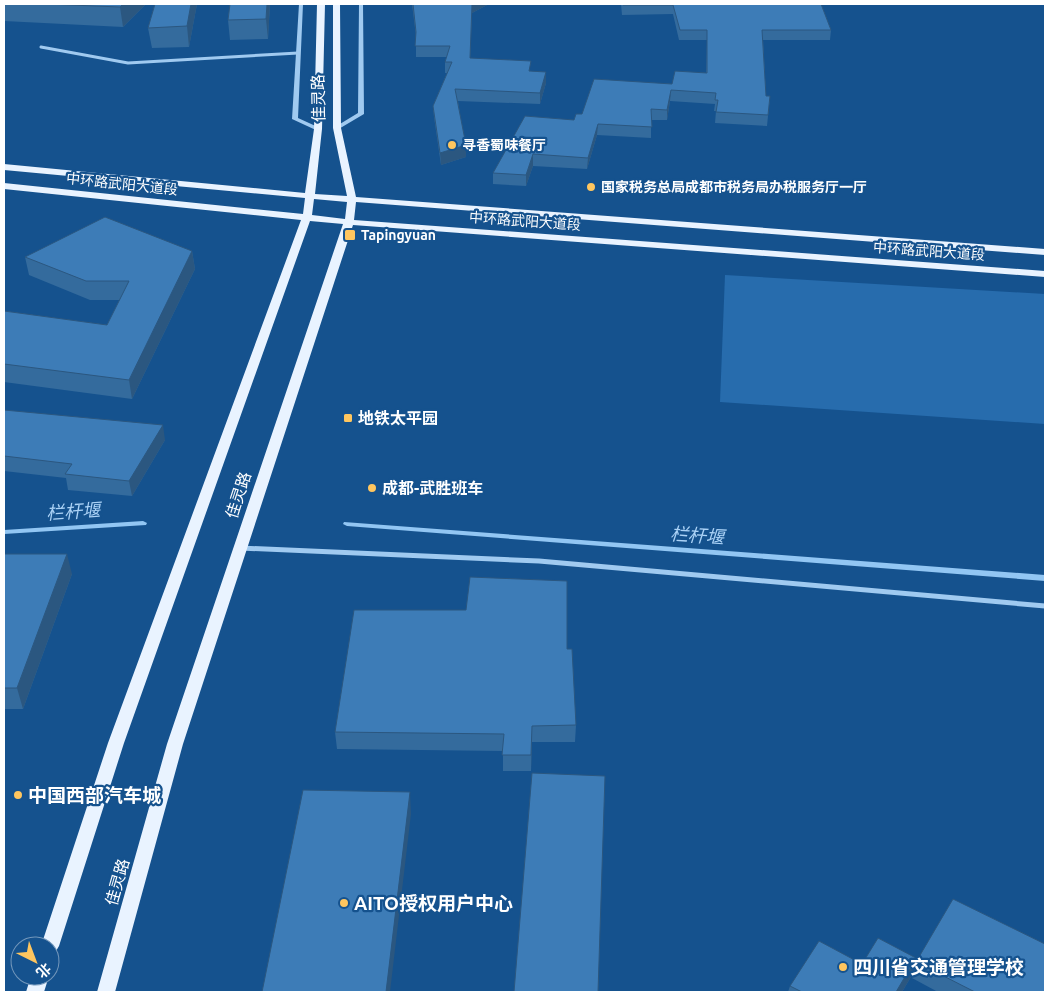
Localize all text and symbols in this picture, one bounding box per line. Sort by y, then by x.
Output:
street label: 佳灵路 [309,74,327,122]
place label: 寻香蜀味餐厅 [462,137,546,153]
marker: 寻香蜀味餐厅 [446,139,458,151]
street label: 中环路武阳大道段 [65,170,179,198]
place label: 国家税务总局成都市税务局办税服务厅一厅 [601,179,867,195]
marker: 国家税务总局成都市税务局办税服务厅一厅 [585,181,597,193]
street label: 中环路武阳大道段 [469,209,581,233]
place label: Tapingyuan [361,227,436,243]
marker: Tapingyuan [343,228,357,242]
street label: 中环路武阳大道段 [873,239,985,263]
place label: 地铁太平园 [358,409,438,427]
marker: 地铁太平园 [342,412,354,424]
street label: 佳灵路 [222,469,254,521]
place label: 成都-武胜班车 [382,479,483,497]
marker: 成都-武胜班车 [366,482,378,494]
water label: 栏杆堰 [45,499,104,523]
water label: 栏杆堰 [669,523,728,547]
place label: 中国西部汽车城 [28,784,161,806]
marker: 中国西部汽车城 [12,789,24,801]
street label: 佳灵路 [102,856,132,908]
place label: AITO授权用户中心 [354,892,513,914]
marker: AITO授权用户中心 [338,897,350,909]
north arrow [10,936,60,986]
place label: 四川省交通管理学校 [853,956,1024,978]
text: 北 [33,960,54,981]
marker: 四川省交通管理学校 [837,961,849,973]

